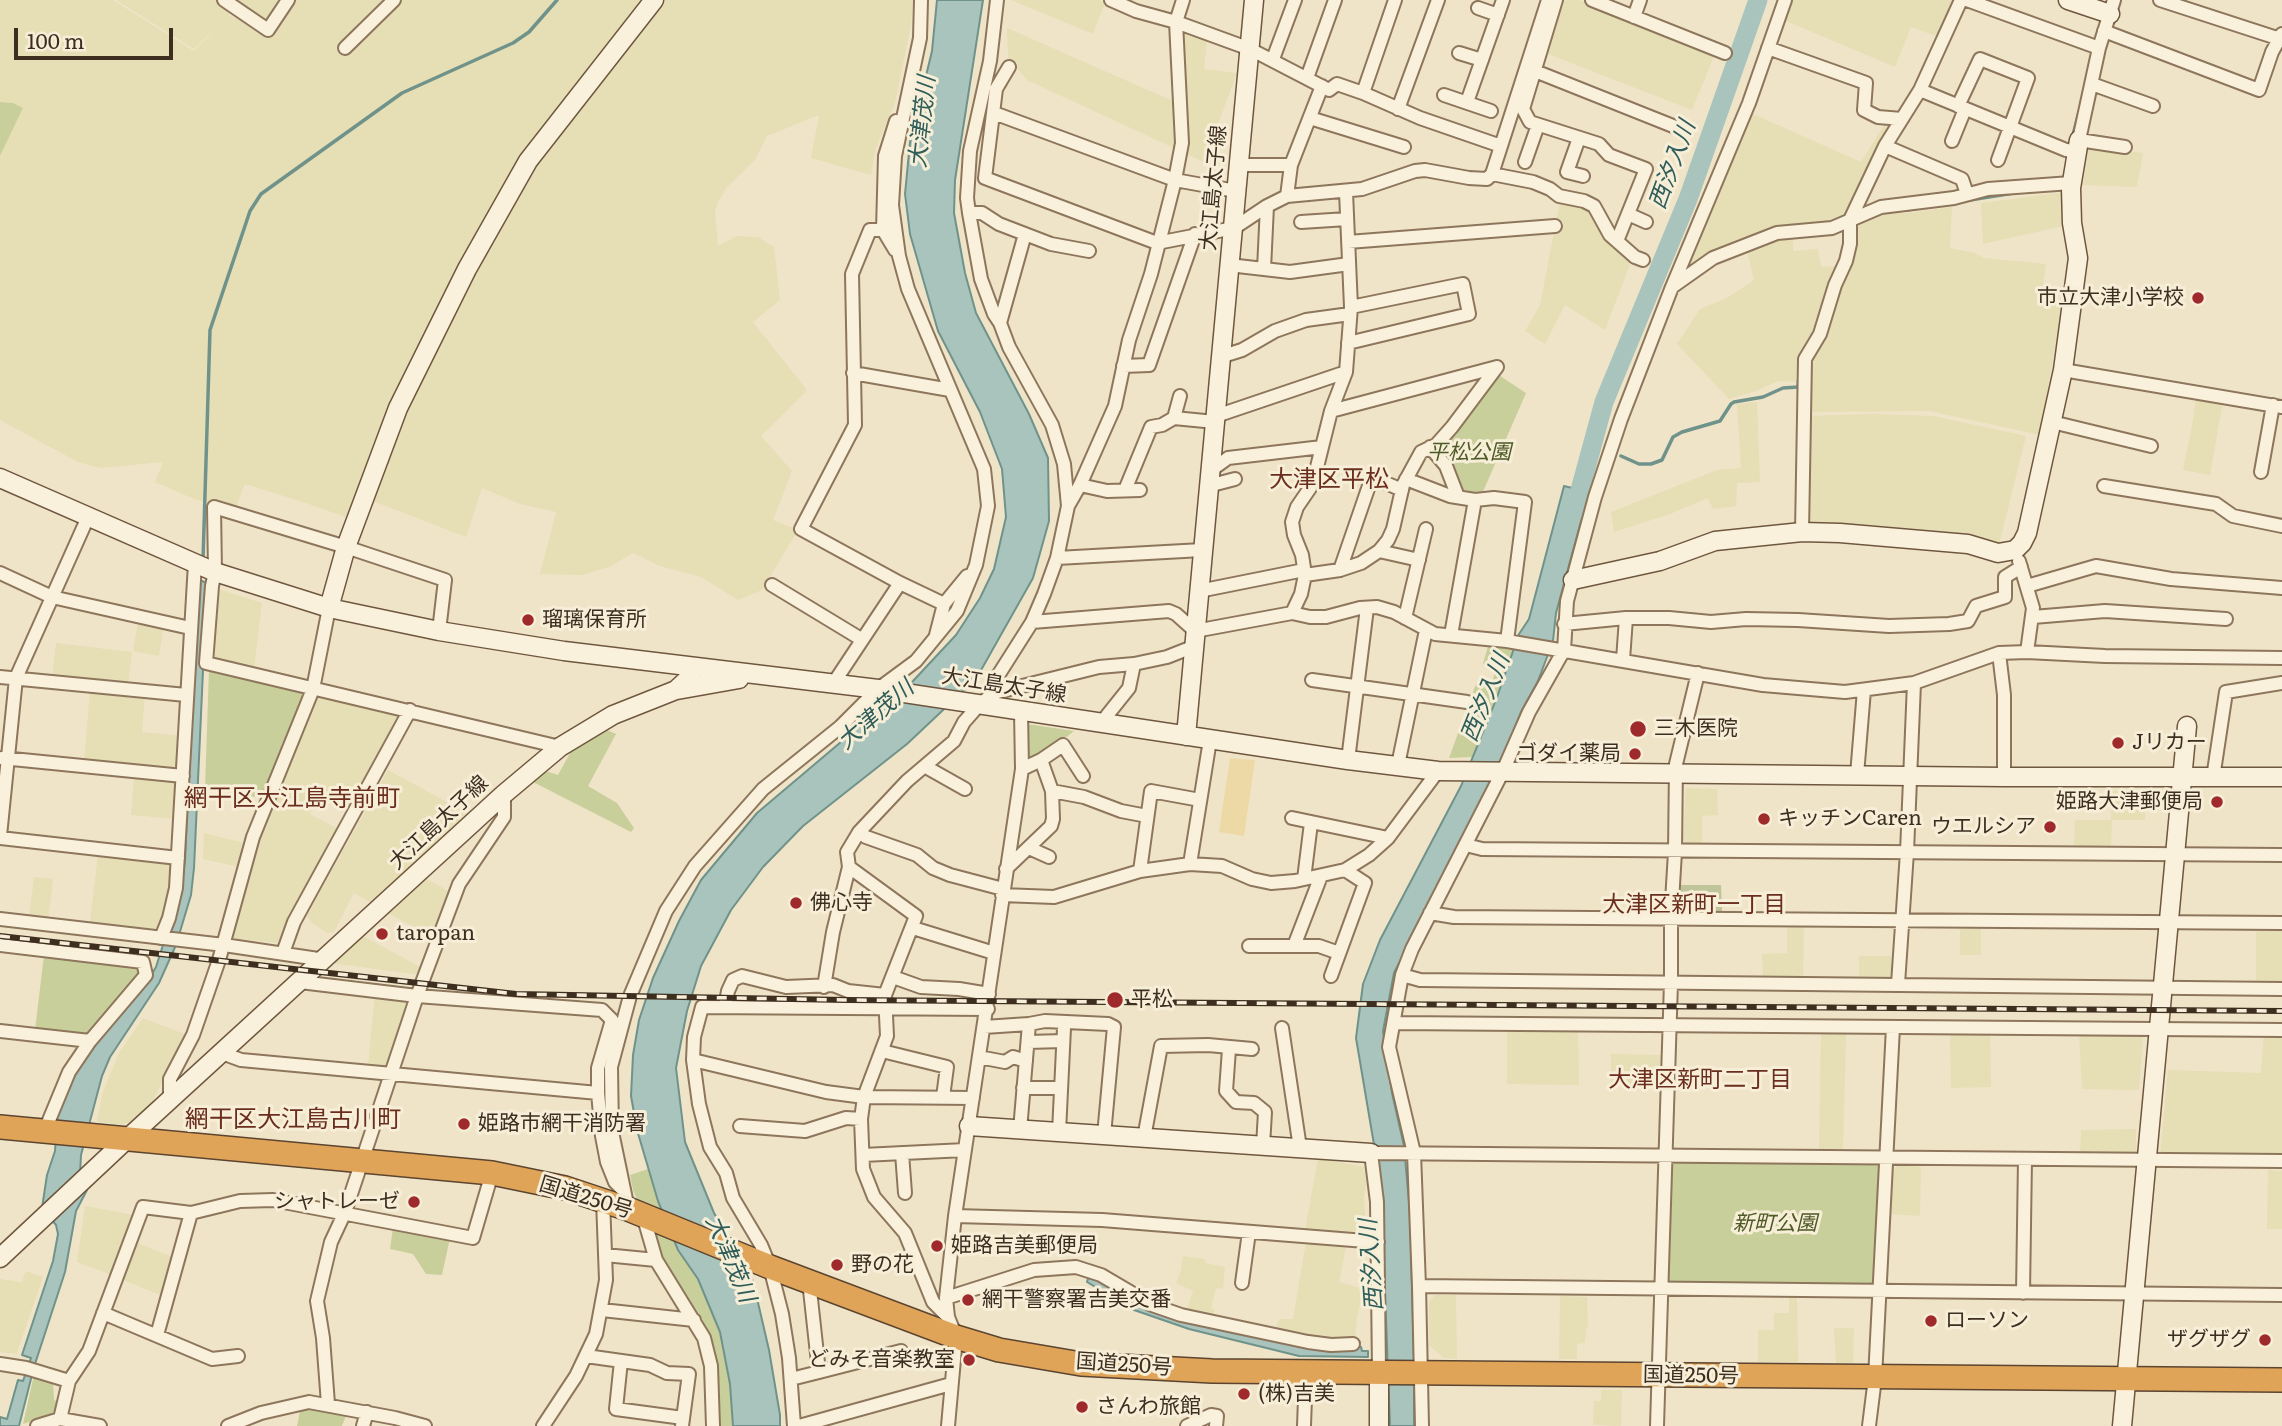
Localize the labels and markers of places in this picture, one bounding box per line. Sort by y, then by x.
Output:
place label: 市立大津小学校 [2037,285,2184,311]
marker: 市立大津小学校 [2190,290,2206,306]
place label: 瑠璃保育所 [542,607,647,633]
marker: 瑠璃保育所 [520,612,536,628]
place label: 三木医院 [1654,716,1738,742]
marker: 三木医院 [1628,719,1648,739]
place label: Jリカー [2132,730,2207,756]
marker: Jリカー [2110,735,2126,751]
place label: ゴダイ薬局 [1516,741,1621,767]
marker: ゴダイ薬局 [1627,746,1643,762]
place label: 姫路大津郵便局 [2056,789,2203,815]
marker: 姫路大津郵便局 [2209,794,2225,810]
place label: キッチンCaren [1778,806,1922,832]
marker: キッチンCaren [1756,811,1772,827]
place label: ウエルシア [1931,814,2036,840]
marker: ウエルシア [2042,819,2058,835]
place label: 佛心寺 [810,890,873,916]
marker: 佛心寺 [788,895,804,911]
place label: taropan [396,921,475,947]
marker: taropan [374,926,390,942]
place label: 平松 [1131,987,1173,1013]
marker: 平松 [1105,990,1125,1010]
place label: 姫路市網干消防署 [478,1111,646,1137]
marker: 姫路市網干消防署 [456,1116,472,1132]
place label: シャトレーゼ [274,1189,400,1215]
marker: シャトレーゼ [406,1194,422,1210]
place label: 姫路吉美郵便局 [951,1233,1098,1259]
marker: 姫路吉美郵便局 [929,1238,945,1254]
place label: 野の花 [851,1252,914,1278]
marker: 野の花 [829,1257,845,1273]
place label: 網干警察署吉美交番 [982,1287,1171,1313]
marker: 網干警察署吉美交番 [960,1292,976,1308]
place label: ローソン [1945,1308,2029,1334]
marker: ローソン [1923,1313,1939,1329]
place label: ザグザグ [2167,1327,2251,1353]
marker: ザグザグ [2257,1332,2273,1348]
place label: どみそ音楽教室 [808,1347,955,1373]
marker: どみそ音楽教室 [961,1352,977,1368]
place label: (株)吉美 [1258,1381,1335,1407]
marker: (株)吉美 [1236,1386,1252,1402]
place label: さんわ旅館 [1096,1394,1201,1420]
marker: さんわ旅館 [1074,1399,1090,1415]

